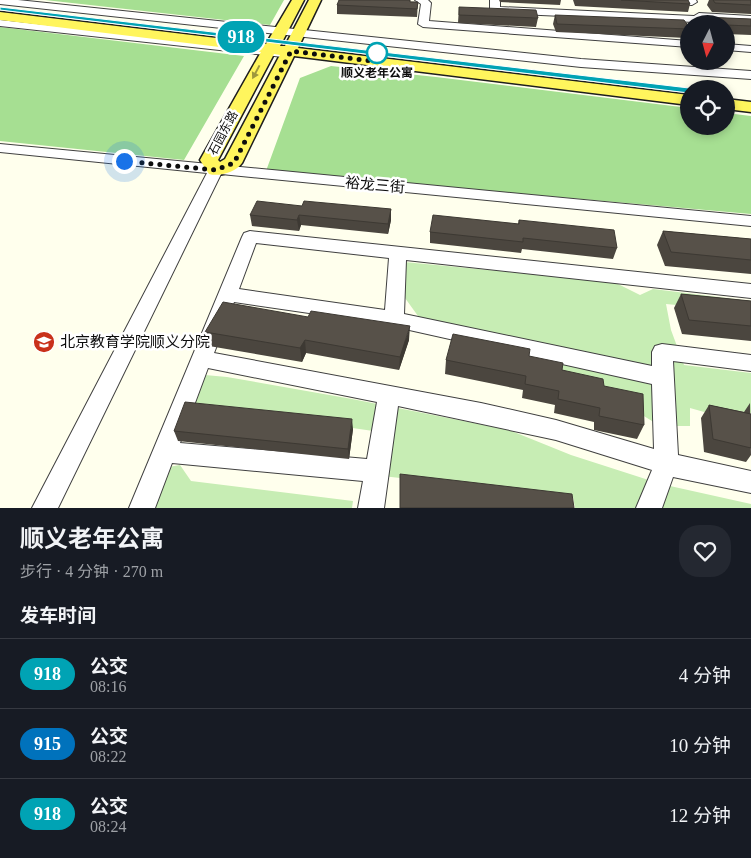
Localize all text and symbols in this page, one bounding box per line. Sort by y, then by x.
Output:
north arrow [680,15,735,70]
map controls [680,15,735,135]
line badge: 918 [212,21,270,53]
text: 918 [228,27,255,47]
marker: 顺义老年公寓 [366,42,388,64]
one-way arrow [252,65,260,79]
place label: 顺义老年公寓 [341,66,413,80]
button: locate [680,80,735,135]
street label: 石园东路 [206,109,240,157]
your location [112,149,137,174]
street label: 裕龙三街 [344,173,406,196]
school or university icon: 北京教育学院顺义分院 [32,330,56,354]
place label: 北京教育学院顺义分院 [60,333,210,350]
button: heart [679,525,731,577]
text: 顺义老年公寓 [20,526,164,552]
text: 步行 · 4 分钟 · 270 m [20,563,163,580]
text: 发车时间 [20,605,96,626]
text: 公交 [90,656,128,677]
text: 918 [34,664,61,684]
text: 4 分钟 [679,665,731,686]
text: 08:16 [90,678,126,695]
text: 公交 [90,726,128,747]
text: 915 [34,734,61,754]
text: 10 分钟 [669,735,731,756]
text: 08:22 [90,748,126,765]
text: 公交 [90,796,128,817]
text: 918 [34,804,61,824]
text: 12 分钟 [669,805,731,826]
text: 08:24 [90,818,126,835]

